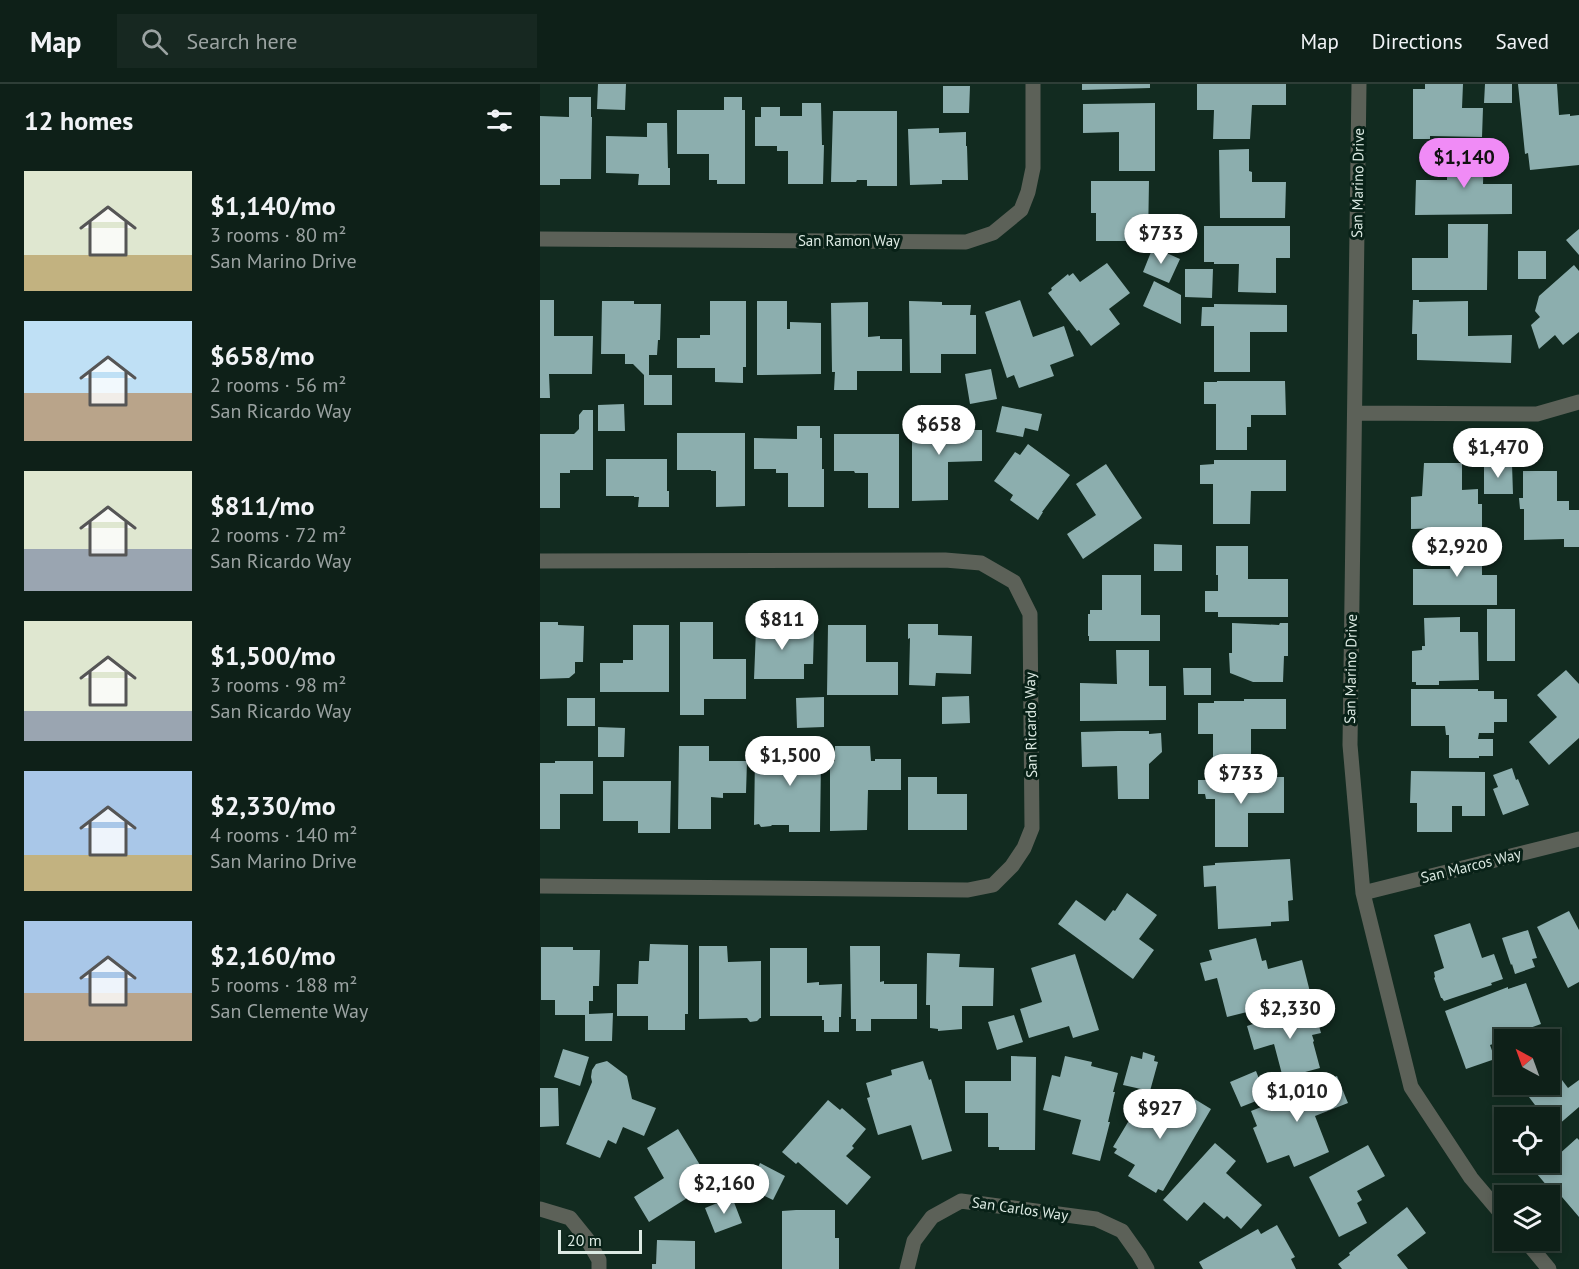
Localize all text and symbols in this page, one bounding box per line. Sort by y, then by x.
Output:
search box [117,14,537,68]
text: Map [30,23,81,60]
icon: search [138,25,171,58]
text: Search here [186,27,297,55]
text: Map [1300,28,1339,55]
text: Directions [1372,28,1463,55]
text: Saved [1496,28,1549,55]
text: 12 homes [24,104,133,137]
icon: filters [483,104,516,137]
street label: San Marino Drive [1347,128,1368,238]
pin: $1,140 [1415,138,1513,189]
text: $1,140 [1433,144,1495,170]
text: $1,140/mo [210,189,336,222]
icon: home [72,195,144,267]
pin: $733 [1125,214,1197,265]
text: $733 [1138,220,1184,246]
text: 3 rooms · 80 m² [210,222,346,248]
street label: San Ramon Way [798,231,900,250]
text: San Marino Drive [210,248,357,274]
text: $658/mo [210,339,314,372]
icon: home [72,345,144,417]
text: 2 rooms · 56 m² [210,372,346,398]
text: San Ricardo Way [210,398,351,424]
pin: $658 [903,405,975,456]
text: $658 [916,411,962,437]
pin: $1,470 [1449,428,1547,479]
text: $1,470 [1467,434,1529,460]
text: $811/mo [210,489,314,522]
icon: home [72,495,144,567]
text: 2 rooms · 72 m² [210,522,346,548]
pin: $2,920 [1408,527,1506,578]
text: $2,920 [1426,533,1488,559]
text: San Ricardo Way [210,548,351,574]
pin: $811 [746,600,818,651]
text: $811 [759,606,805,632]
street label: San Marino Drive [1340,614,1361,724]
text: $1,500/mo [210,639,336,672]
icon: home [72,645,144,717]
text: 3 rooms · 98 m² [210,672,346,698]
street label: San Ricardo Way [1020,672,1041,778]
text: San Ricardo Way [210,698,351,724]
pin: $1,500 [741,736,839,787]
text: $1,500 [759,742,821,768]
pin: $733 [1205,754,1277,805]
text: $733 [1218,760,1264,786]
text: $2,330/mo [210,789,336,822]
icon: home [72,795,144,867]
text: 4 rooms · 140 m² [210,822,357,848]
street label: San Marcos Way [1419,844,1523,887]
text: San Marino Drive [210,848,357,874]
text: $2,160/mo [210,939,336,972]
icon: home [72,945,144,1017]
text: 5 rooms · 188 m² [210,972,357,998]
pin: $2,330 [1241,989,1339,1040]
text: $2,330 [1259,995,1321,1021]
text: San Clemente Way [210,998,368,1024]
north arrow [1494,1029,1560,1095]
map controls [1494,1029,1560,1251]
pin: $1,010 [1248,1072,1346,1123]
text: $1,010 [1266,1078,1328,1104]
pin: $927 [1124,1089,1196,1140]
text: $927 [1137,1095,1183,1121]
button: locate [1494,1107,1560,1173]
pin: $2,160 [675,1164,773,1215]
text: $2,160 [693,1170,755,1196]
button: layers [1494,1185,1560,1251]
street label: San Carlos Way [971,1192,1070,1225]
scale bar [558,1227,642,1254]
text: 20 m [567,1230,602,1250]

